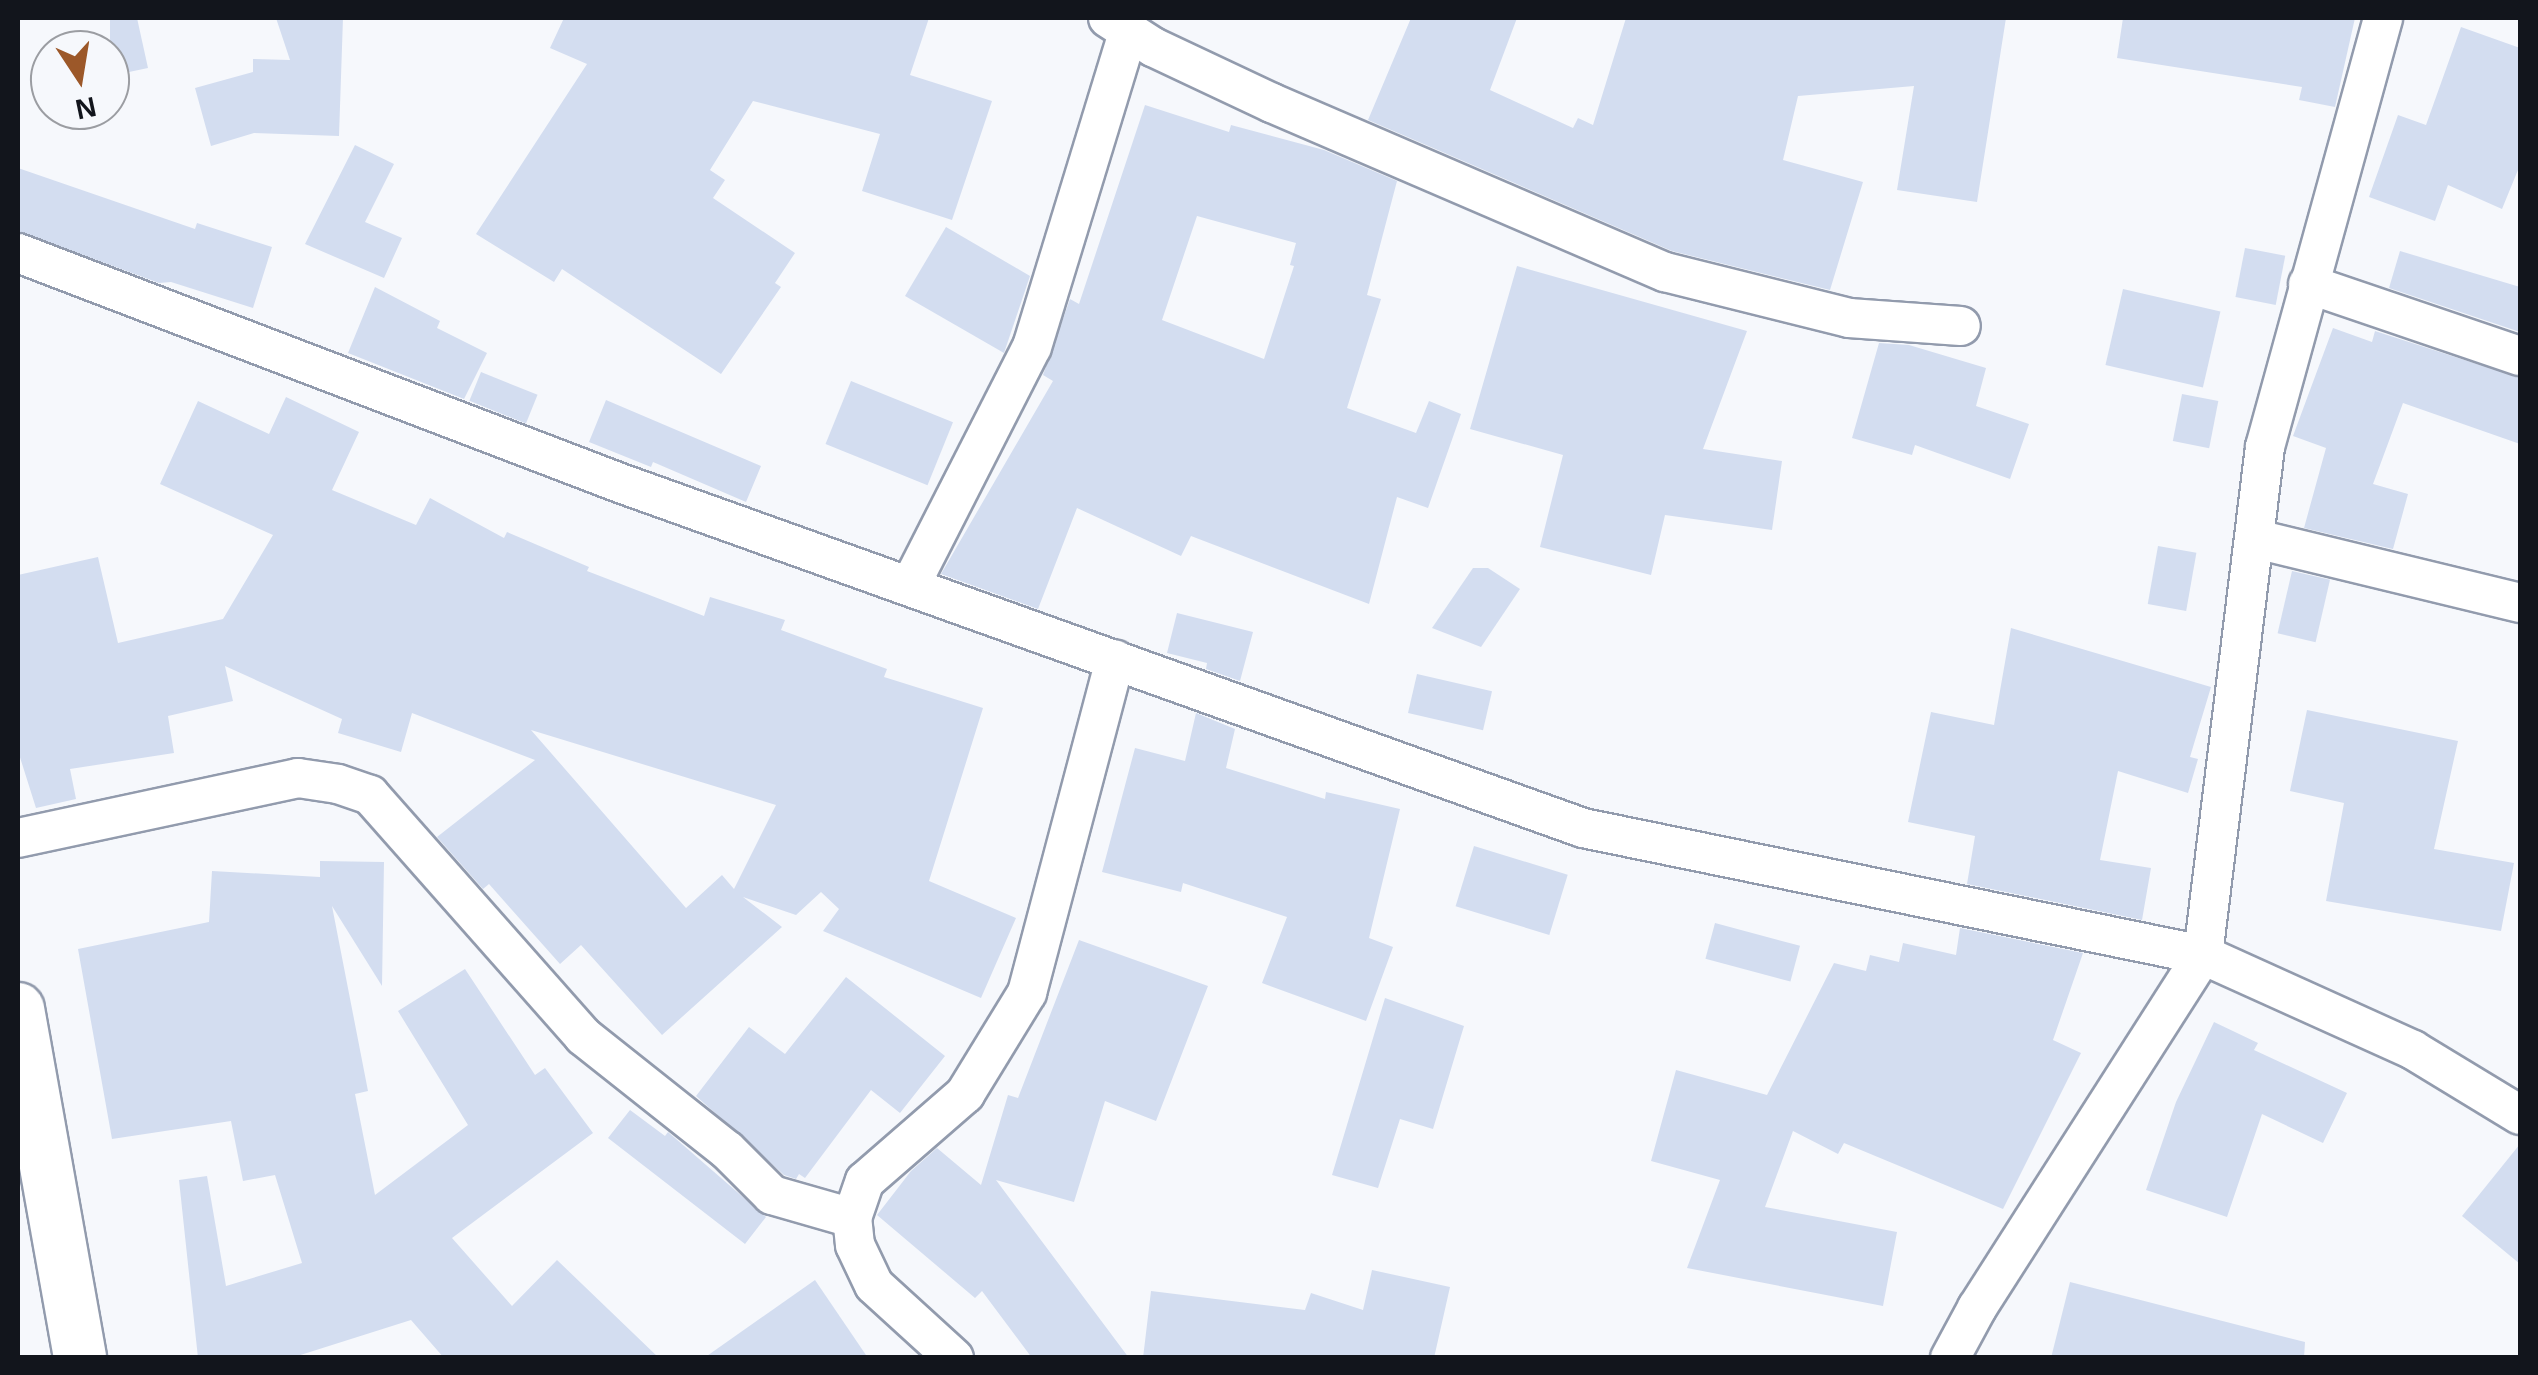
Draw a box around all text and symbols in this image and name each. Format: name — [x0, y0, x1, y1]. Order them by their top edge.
north arrow — [30, 30, 130, 130]
text: N — [73, 91, 99, 125]

